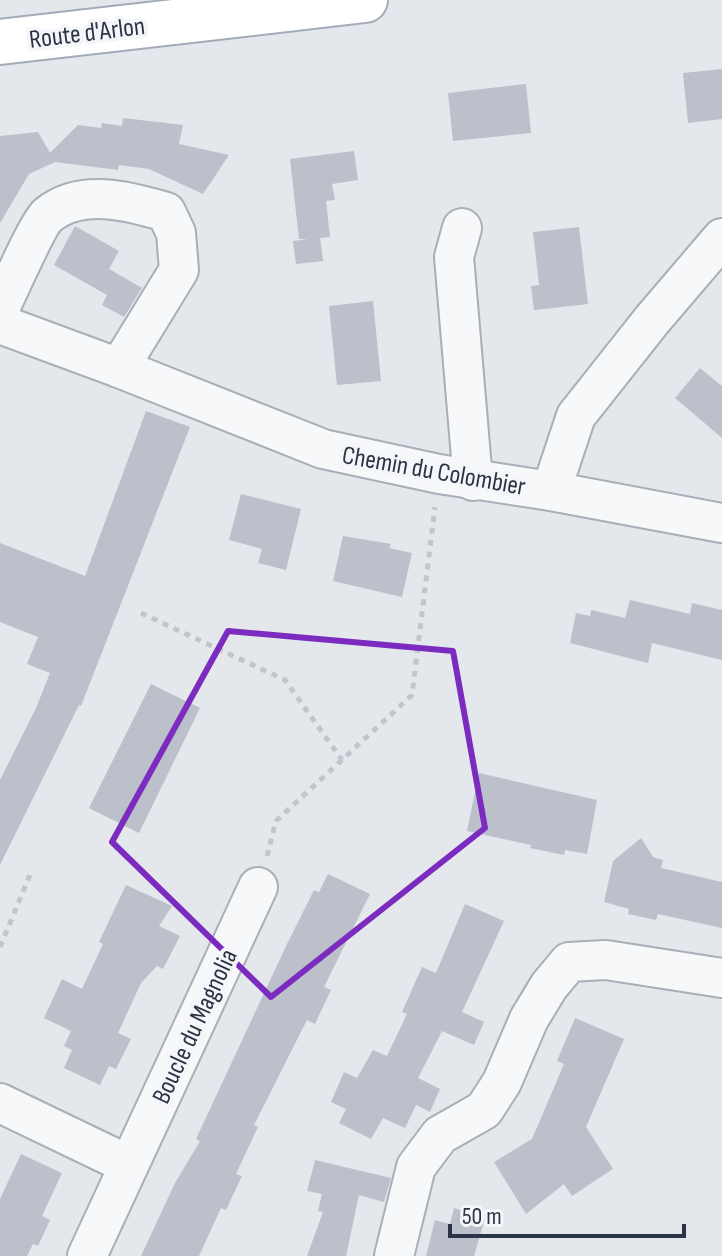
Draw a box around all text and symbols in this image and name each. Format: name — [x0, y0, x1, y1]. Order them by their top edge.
street label: Route d'Arlon — [28, 11, 147, 56]
street label: Chemin du Colombier — [340, 440, 528, 503]
street label: Boucle du Magnolia — [146, 944, 245, 1109]
scale bar — [450, 1188, 684, 1238]
text: 50 m — [462, 1202, 502, 1231]

